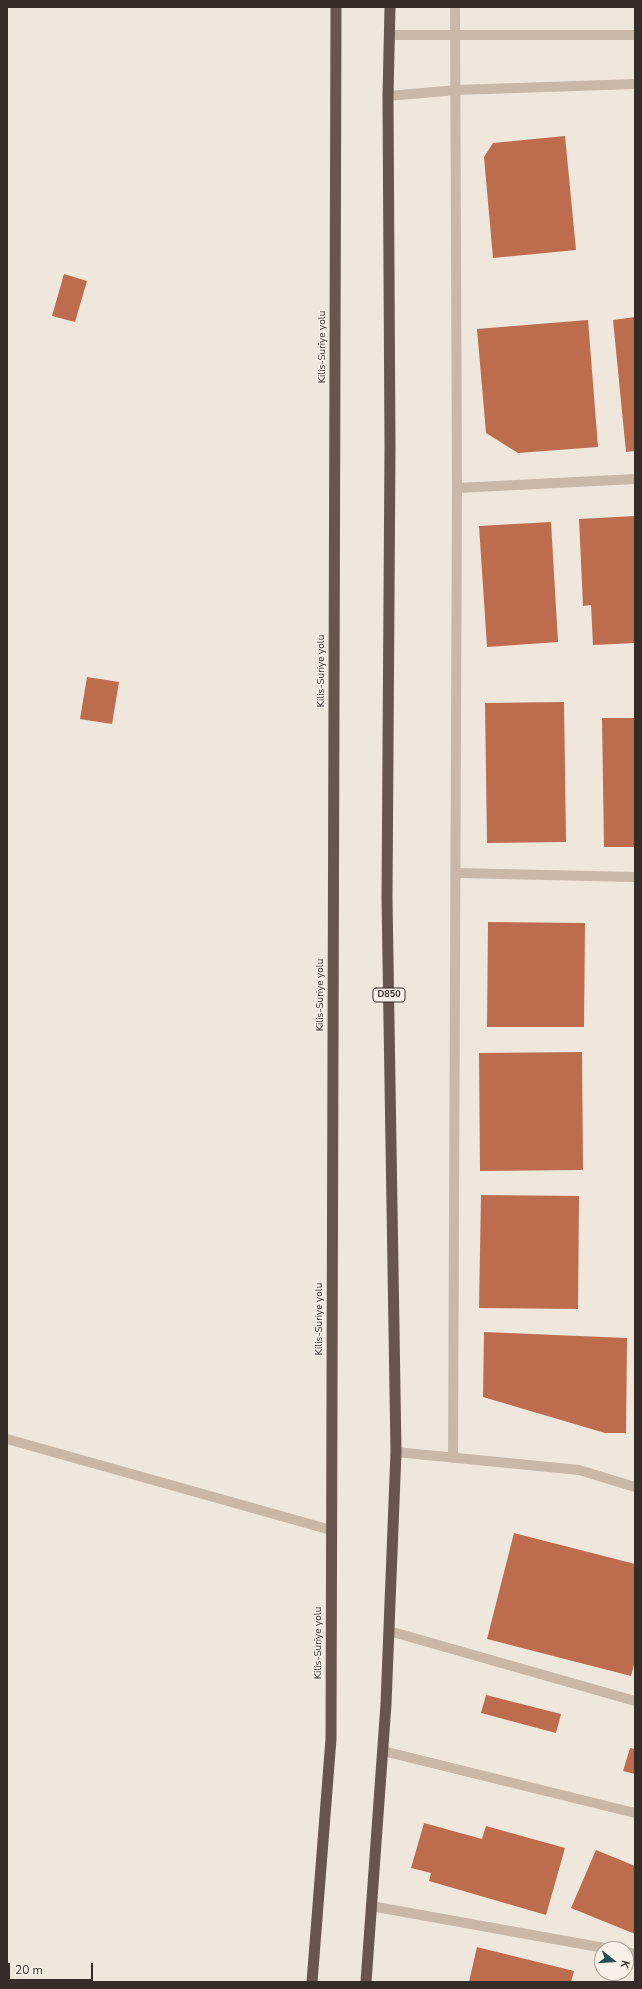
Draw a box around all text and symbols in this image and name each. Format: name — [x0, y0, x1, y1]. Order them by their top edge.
street label: Kilis-Suriye yolu — [317, 311, 329, 383]
street label: Kilis-Suriye yolu — [316, 635, 328, 707]
street label: Kilis-Suriye yolu — [315, 959, 327, 1031]
road number: D850 — [373, 988, 405, 1002]
street label: Kilis-Suriye yolu — [314, 1283, 326, 1355]
street label: Kilis-Suriye yolu — [313, 1607, 325, 1679]
north arrow — [594, 1941, 634, 1981]
scale bar — [10, 1955, 95, 1981]
text: K — [617, 1959, 633, 1970]
text: 20 m — [15, 1962, 43, 1978]

